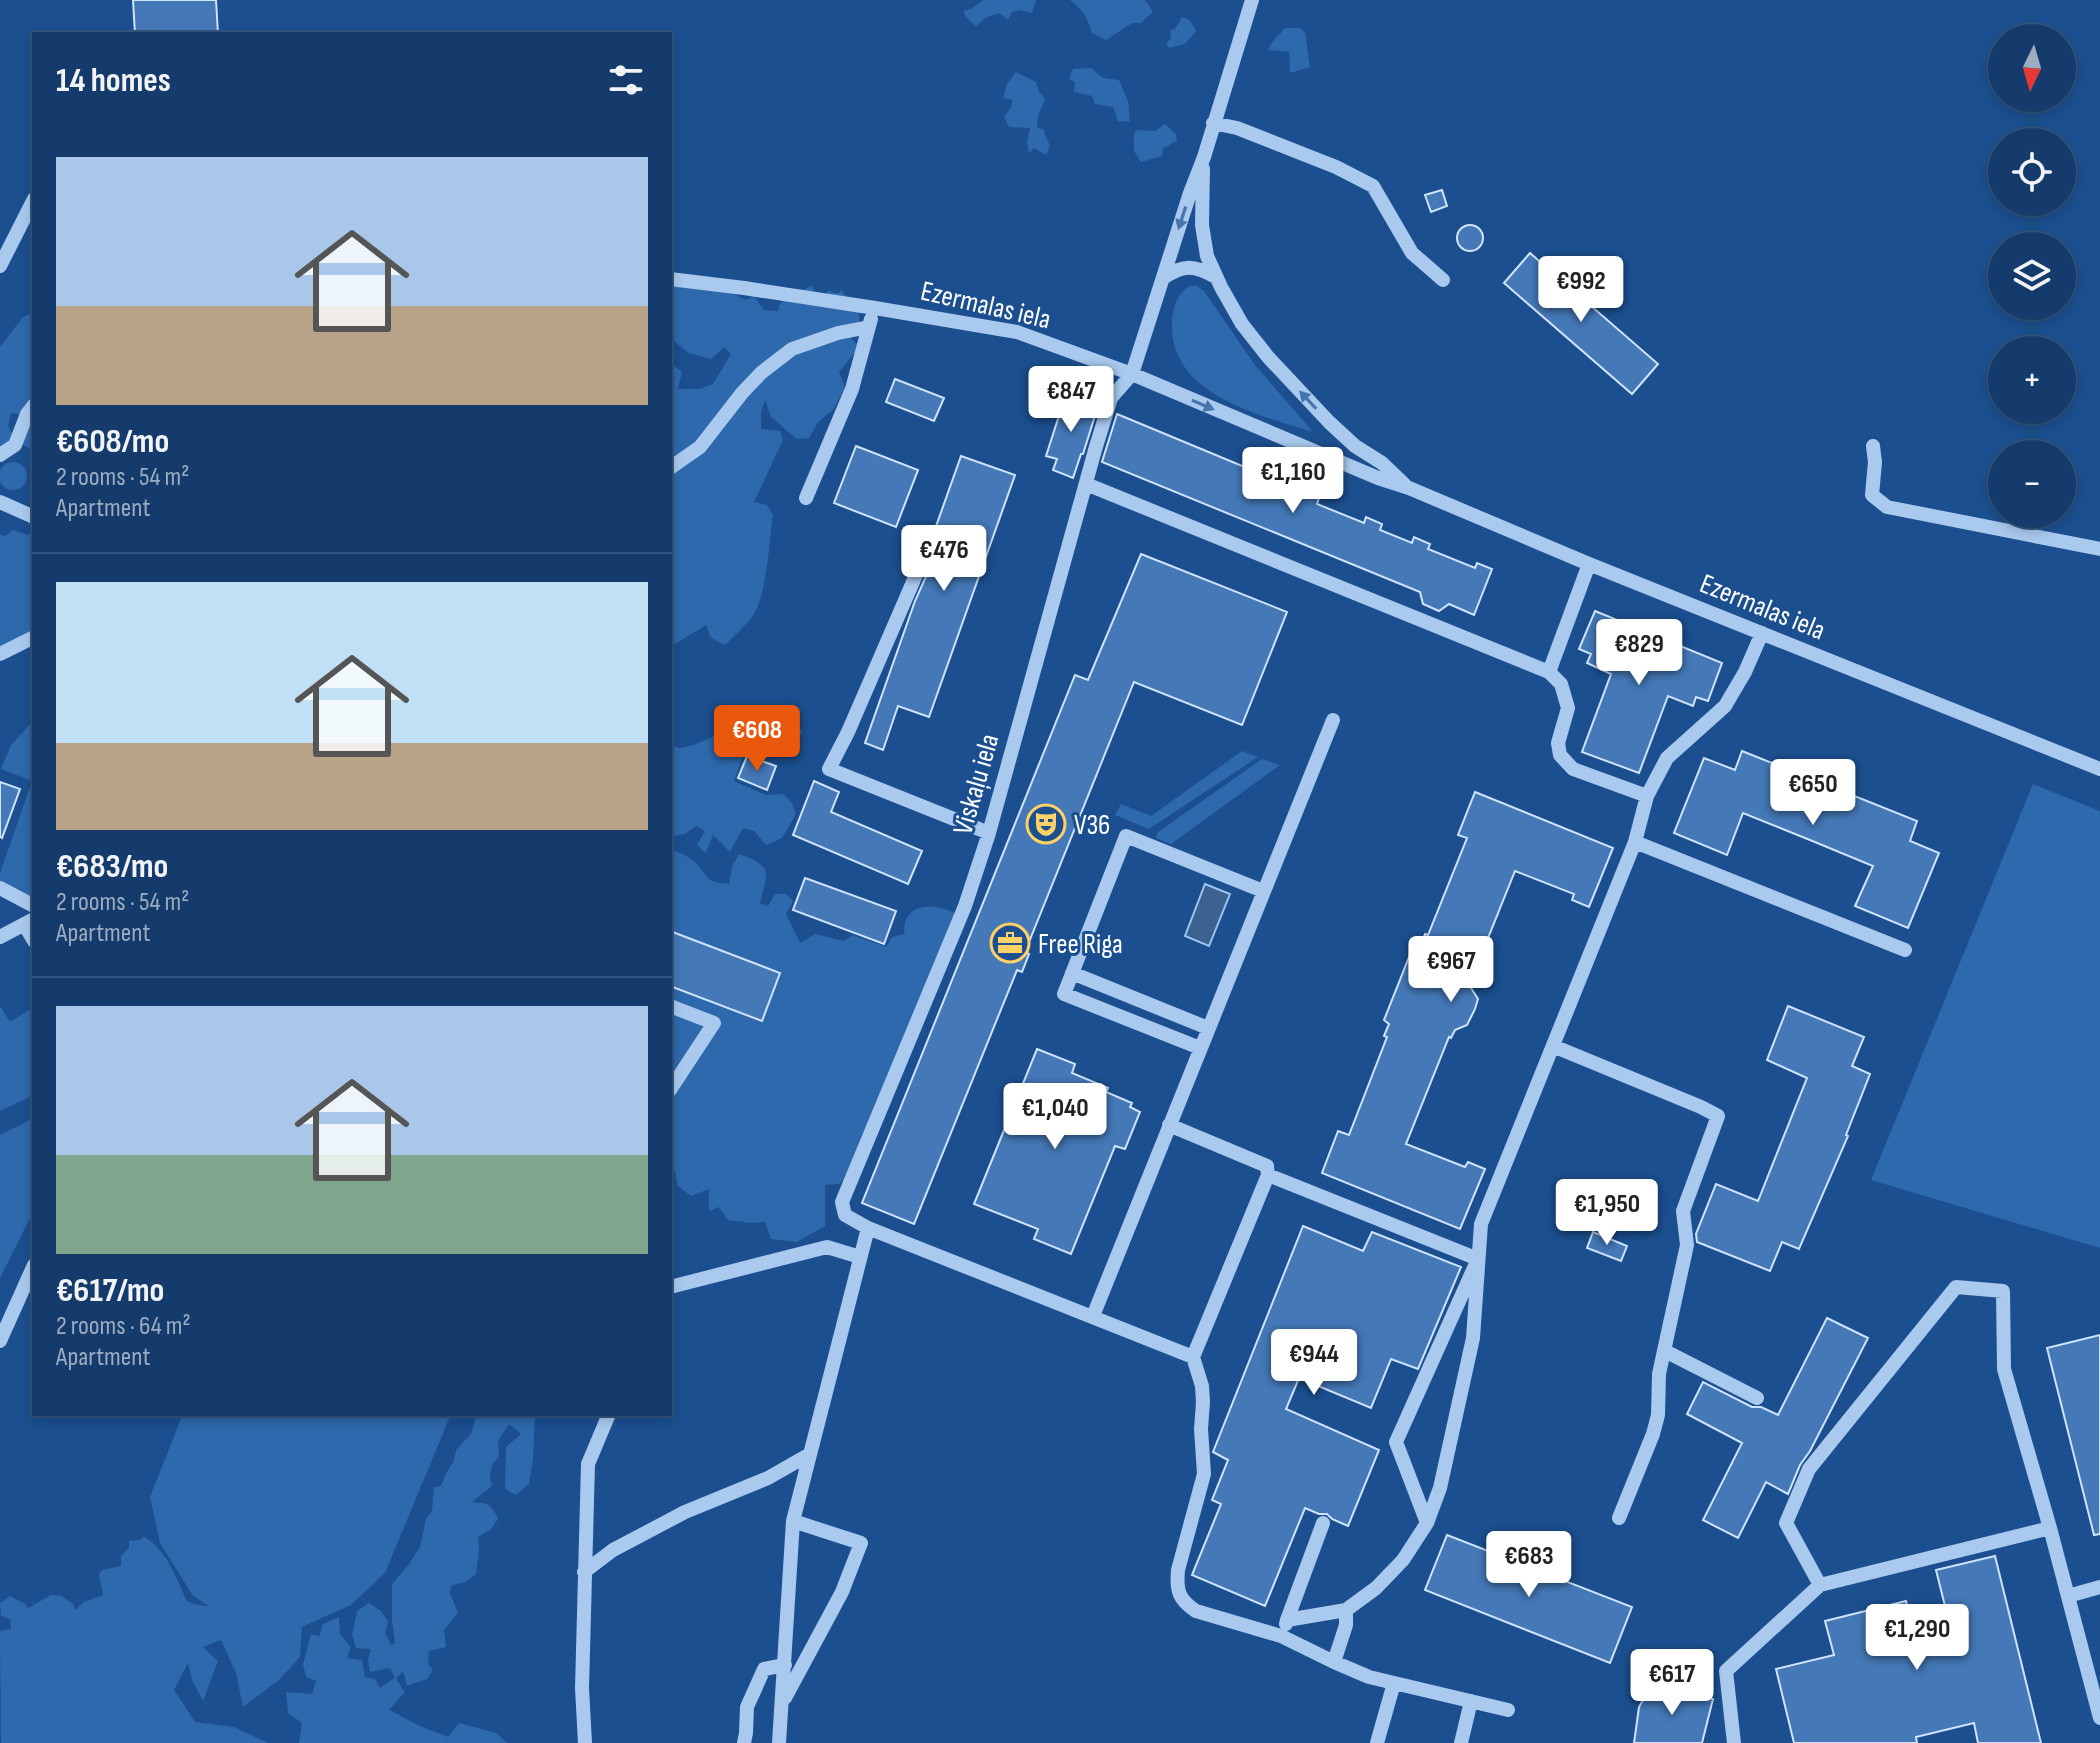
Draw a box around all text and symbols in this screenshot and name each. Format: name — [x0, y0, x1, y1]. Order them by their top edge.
north arrow — [1988, 24, 2076, 112]
map controls — [1988, 24, 2076, 528]
icon: filters — [604, 58, 648, 102]
text: 14 homes — [56, 60, 171, 101]
button: locate — [1988, 128, 2076, 216]
one-way arrow — [1176, 206, 1188, 230]
icon: home — [280, 209, 424, 353]
button: layers — [1988, 232, 2076, 320]
pin: €992 — [1534, 256, 1628, 324]
text: €992 — [1556, 266, 1606, 297]
street label: Ezermalas iela — [918, 275, 1054, 336]
button: + — [1988, 336, 2076, 424]
pin: €847 — [1024, 366, 1118, 434]
text: €847 — [1047, 376, 1095, 407]
one-way arrow — [1300, 391, 1318, 410]
one-way arrow — [1192, 399, 1215, 412]
text: €608/mo — [56, 421, 169, 462]
button: − — [1988, 440, 2076, 528]
pin: €1,160 — [1228, 447, 1358, 515]
text: €1,160 — [1260, 457, 1326, 488]
text: 2 rooms · 54 m² — [56, 462, 189, 493]
text: Apartment — [56, 493, 150, 524]
pin: €476 — [897, 525, 991, 593]
text: €476 — [919, 535, 969, 566]
street label: Ezermalas iela — [1695, 567, 1830, 647]
pin: €829 — [1592, 619, 1686, 687]
text: €829 — [1614, 629, 1664, 660]
icon: home — [280, 634, 424, 778]
pin: €608 — [710, 705, 804, 773]
text: €608 — [732, 715, 782, 746]
street label: Viskaļu iela — [946, 730, 1007, 839]
pin: €650 — [1766, 759, 1860, 827]
text: €650 — [1788, 769, 1838, 800]
theatre icon: V36 — [1025, 803, 1067, 845]
place label: V36 — [1074, 809, 1110, 842]
text: €683/mo — [56, 846, 168, 887]
text: 2 rooms · 54 m² — [56, 887, 189, 918]
text: Apartment — [56, 918, 150, 949]
office icon: Free Riga — [989, 922, 1031, 964]
place label: Free Riga — [1038, 928, 1123, 961]
pin: €967 — [1404, 936, 1498, 1004]
text: €967 — [1426, 946, 1476, 977]
icon: home — [280, 1058, 424, 1202]
pin: €1,040 — [990, 1083, 1120, 1151]
text: €1,040 — [1021, 1093, 1089, 1124]
pin: €1,950 — [1542, 1179, 1672, 1247]
text: €1,950 — [1574, 1189, 1640, 1220]
text: €617/mo — [56, 1270, 164, 1311]
text: 2 rooms · 64 m² — [56, 1311, 191, 1342]
pin: €944 — [1267, 1329, 1361, 1397]
text: €944 — [1289, 1339, 1339, 1370]
text: Apartment — [56, 1342, 150, 1373]
pin: €683 — [1482, 1531, 1576, 1599]
text: €683 — [1504, 1541, 1554, 1572]
pin: €1,290 — [1852, 1604, 1982, 1672]
text: €1,290 — [1884, 1614, 1950, 1645]
pin: €617 — [1625, 1649, 1719, 1717]
text: €617 — [1649, 1659, 1695, 1690]

